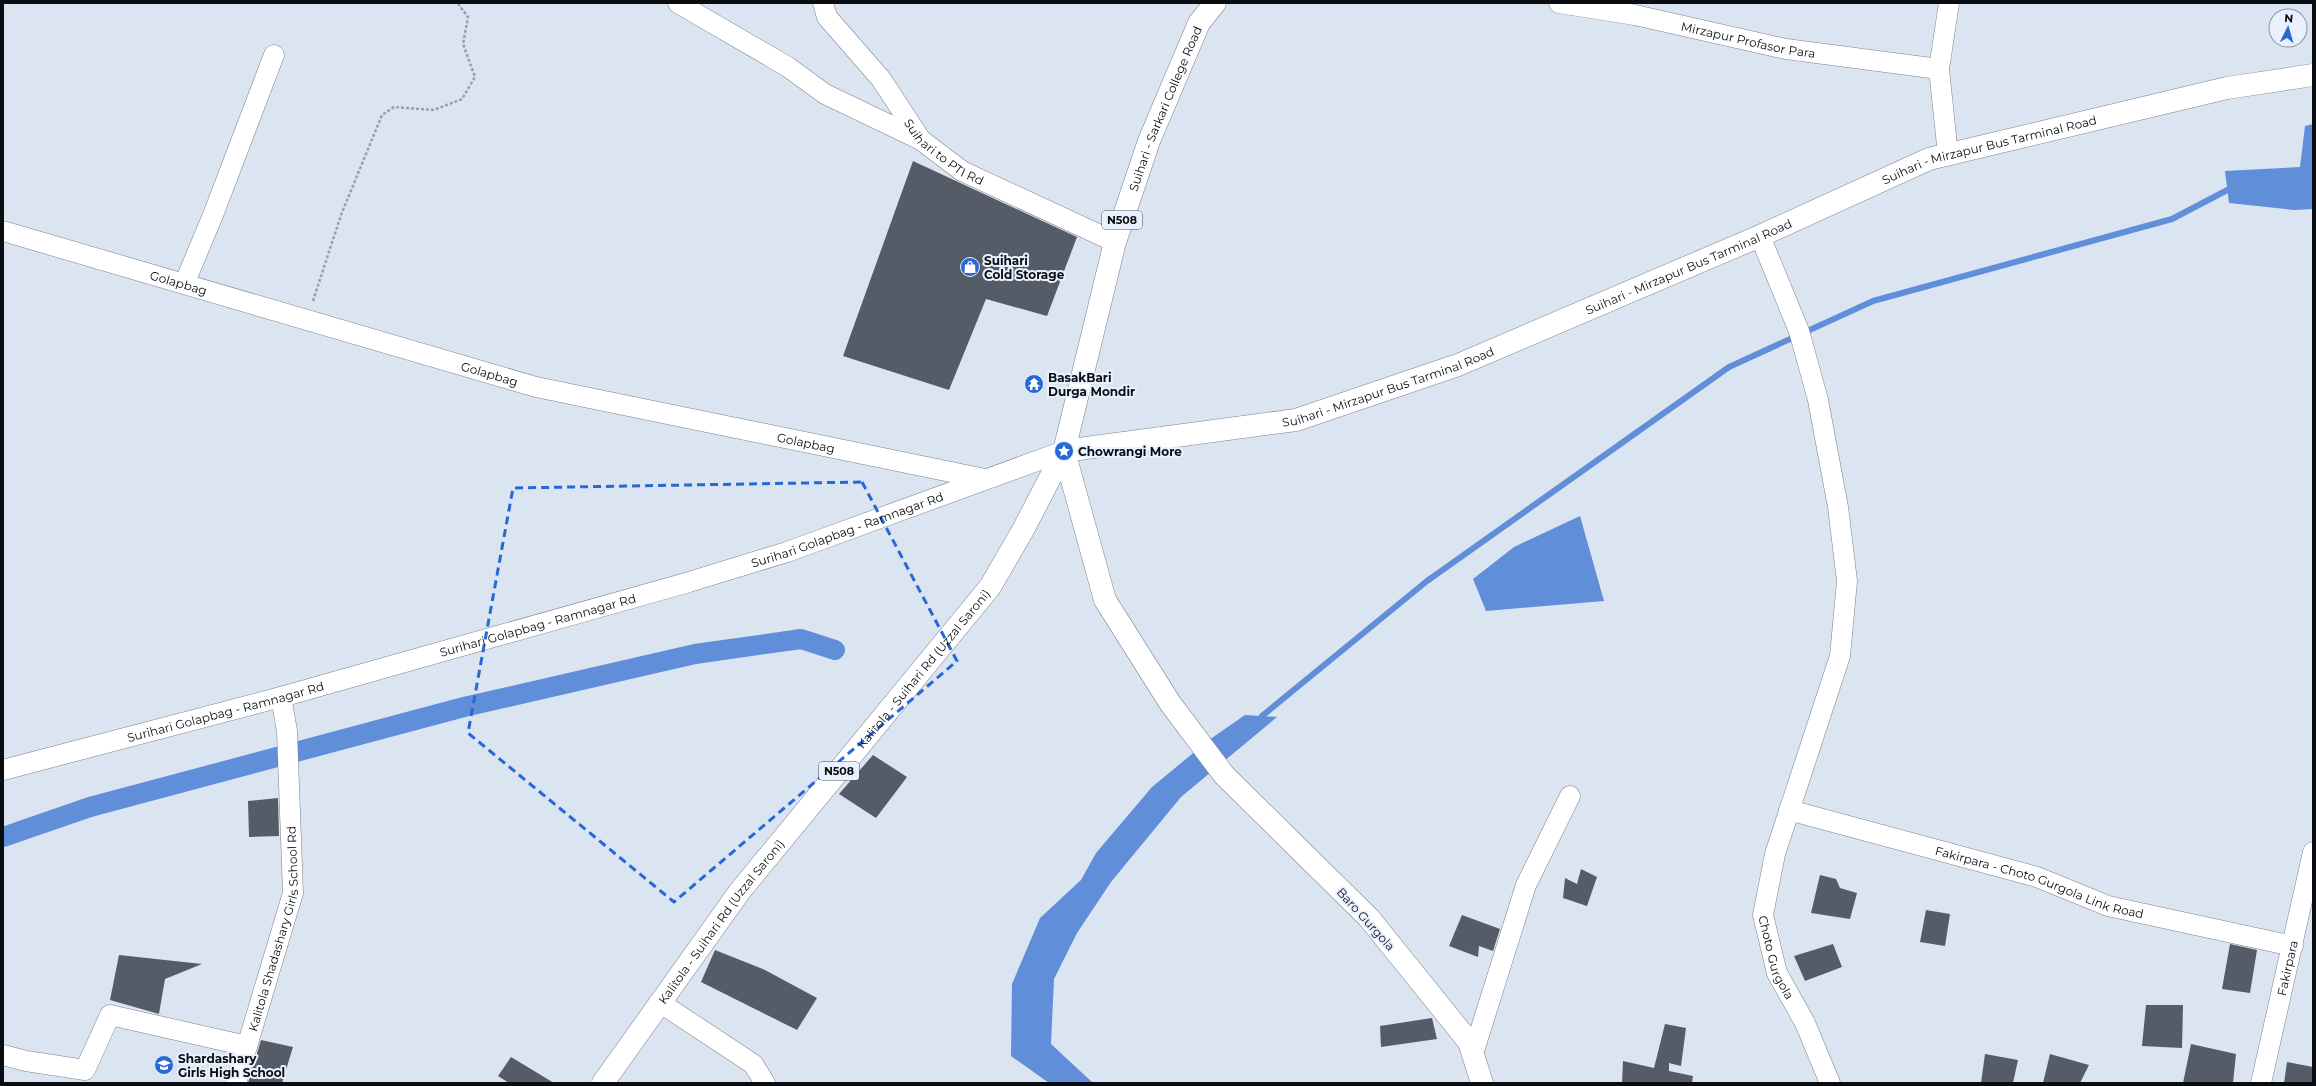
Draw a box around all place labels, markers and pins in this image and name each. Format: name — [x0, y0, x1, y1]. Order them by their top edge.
place label: Suihari Cold Storage — [984, 253, 1065, 282]
shop icon: Suihari Cold Storage — [959, 256, 981, 278]
place label: BasakBari Durga Mondir — [1048, 370, 1135, 399]
temple icon: BasakBari Durga Mondir — [1023, 373, 1045, 395]
place icon: Chowrangi More — [1053, 440, 1075, 462]
place label: Chowrangi More — [1078, 444, 1182, 459]
place label: Shardashary Girls High School — [178, 1051, 285, 1080]
school or university icon: Shardashary Girls High School — [153, 1054, 175, 1076]

